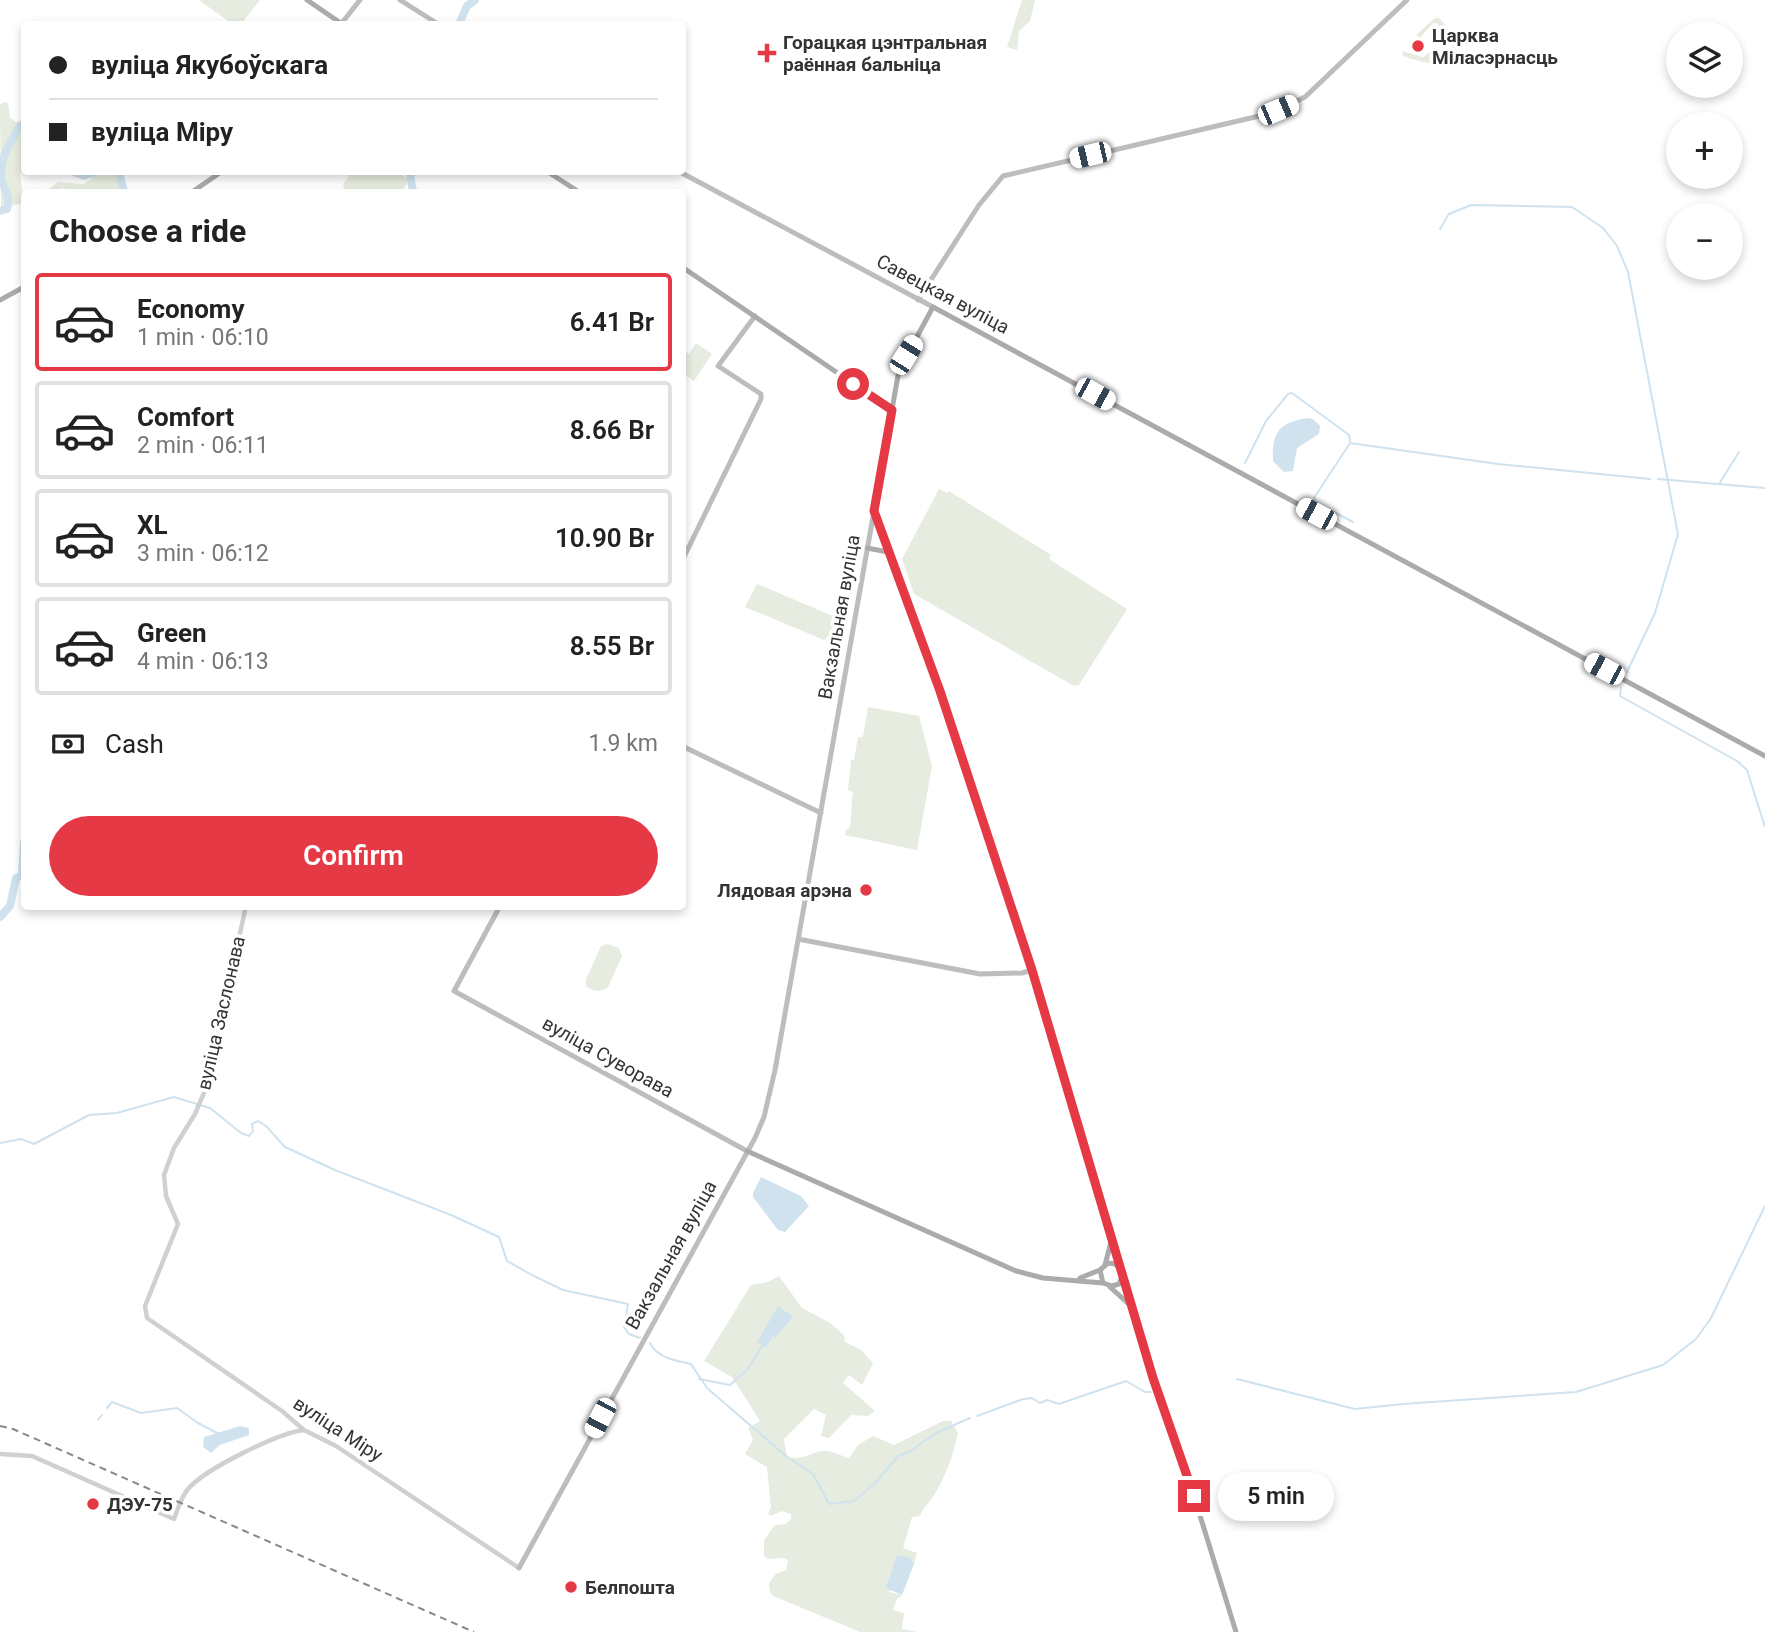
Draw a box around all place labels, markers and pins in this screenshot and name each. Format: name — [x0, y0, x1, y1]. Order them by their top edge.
place label: Царква Міласэрнасць — [1432, 24, 1558, 69]
place label: Горацкая цэнтральная раённая бальніца — [783, 31, 987, 76]
marker: Царква Міласэрнасць — [1410, 38, 1426, 54]
marker: Горацкая цэнтральная раённая бальніца — [757, 43, 777, 63]
place label: Лядовая арэна — [717, 879, 852, 902]
marker: Лядовая арэна — [858, 882, 874, 898]
place label: ДЭУ-75 — [107, 1493, 173, 1516]
marker: ДЭУ-75 — [85, 1496, 101, 1512]
place label: Белпошта — [585, 1576, 675, 1599]
marker: Белпошта — [563, 1579, 579, 1595]

